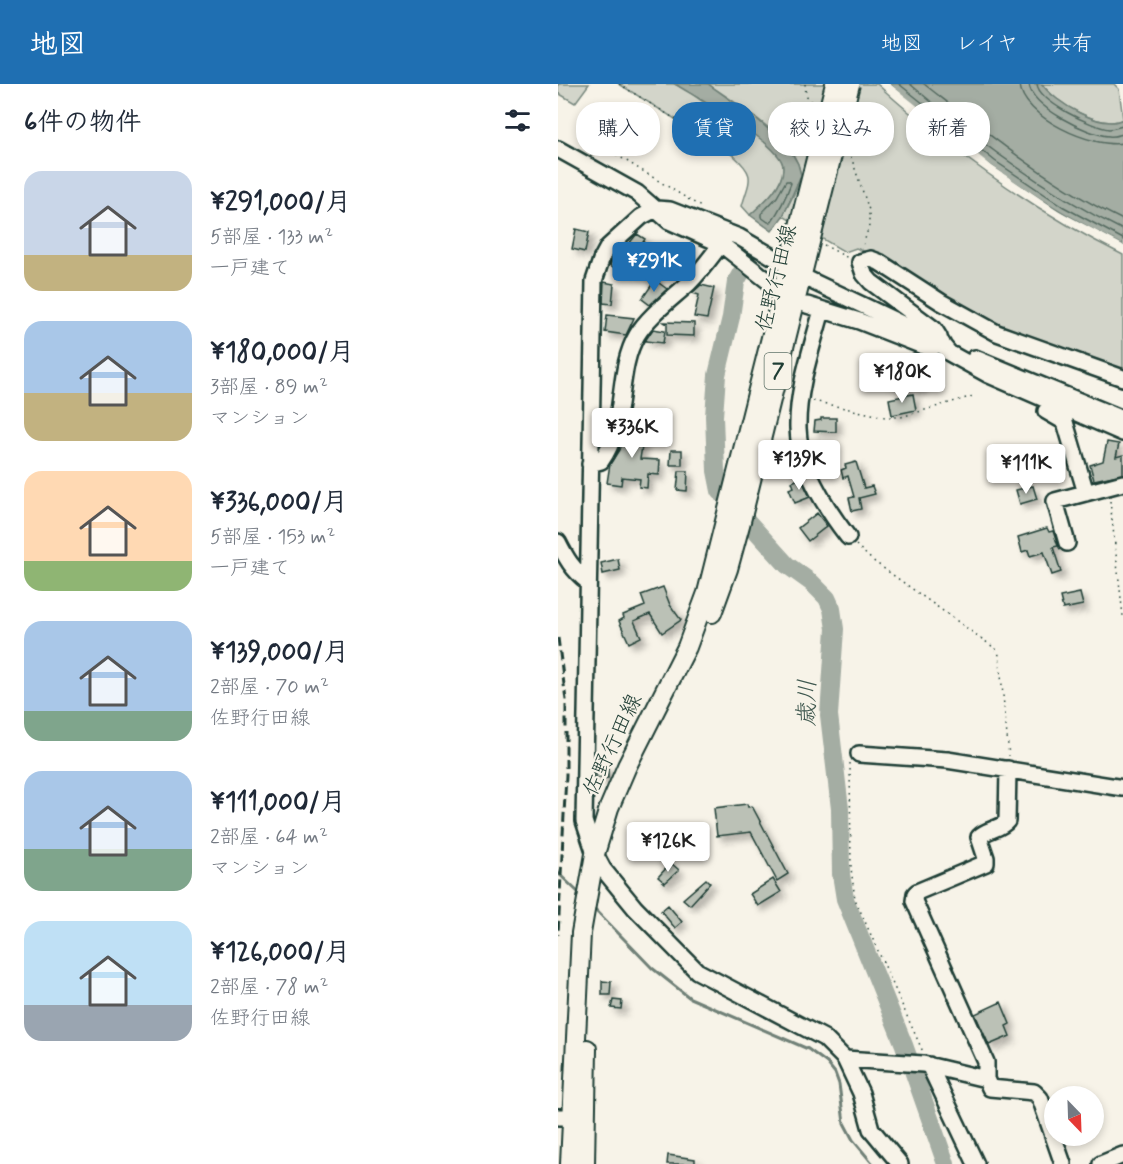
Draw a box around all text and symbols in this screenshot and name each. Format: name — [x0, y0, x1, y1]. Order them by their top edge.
text: 地図 — [30, 27, 86, 64]
text: 地図 — [881, 30, 923, 58]
text: レイヤ — [956, 30, 1018, 58]
text: 共有 — [1051, 30, 1093, 58]
chip: 購入 — [576, 102, 660, 156]
chip: 賃貸 — [672, 102, 756, 156]
chip: 絞り込み — [768, 102, 894, 156]
chip: 新着 — [906, 102, 990, 156]
icon: filters — [501, 104, 534, 137]
text: 6件の物件 — [24, 106, 141, 140]
text: ¥291,000/月 — [210, 186, 351, 220]
icon: home — [72, 195, 144, 267]
street label: 佐野行田線 — [750, 221, 804, 335]
text: 5部屋 · 133 m² — [210, 224, 333, 251]
pin: ¥291K — [612, 242, 696, 293]
text: ¥291K — [626, 248, 682, 275]
text: 一戸建て — [210, 255, 290, 282]
text: ¥180,000/月 — [210, 336, 354, 370]
icon: home — [72, 345, 144, 417]
road number: 7 — [764, 353, 792, 389]
pin: ¥180K — [860, 353, 944, 404]
text: ¥180K — [873, 359, 931, 386]
text: 3部屋 · 89 m² — [210, 374, 328, 401]
text: マンション — [210, 405, 309, 432]
pin: ¥336K — [590, 408, 674, 459]
text: ¥336K — [606, 414, 658, 441]
pin: ¥139K — [757, 440, 841, 491]
pin: ¥111K — [984, 444, 1068, 495]
text: ¥139K — [772, 446, 826, 473]
text: ¥111K — [1001, 450, 1051, 477]
text: ¥336,000/月 — [210, 486, 348, 520]
icon: home — [72, 495, 144, 567]
text: 5部屋 · 153 m² — [210, 524, 335, 551]
text: 一戸建て — [210, 555, 290, 582]
text: ¥139,000/月 — [210, 636, 349, 670]
icon: home — [72, 645, 144, 717]
text: 2部屋 · 70 m² — [210, 674, 329, 701]
water label: 歳川 — [792, 679, 824, 727]
street label: 佐野行田線 — [577, 689, 649, 801]
text: 佐野行田線 — [210, 705, 310, 732]
text: ¥111,000/月 — [210, 786, 346, 820]
icon: home — [72, 795, 144, 867]
pin: ¥126K — [626, 822, 710, 873]
text: 2部屋 · 64 m² — [210, 824, 328, 851]
text: ¥126K — [641, 828, 695, 855]
text: マンション — [210, 855, 309, 882]
text: ¥126,000/月 — [210, 936, 351, 970]
icon: home — [72, 945, 144, 1017]
text: 2部屋 · 78 m² — [210, 974, 328, 1001]
text: 佐野行田線 — [210, 1005, 310, 1032]
north arrow — [1044, 1086, 1104, 1146]
map controls — [1044, 1086, 1104, 1146]

